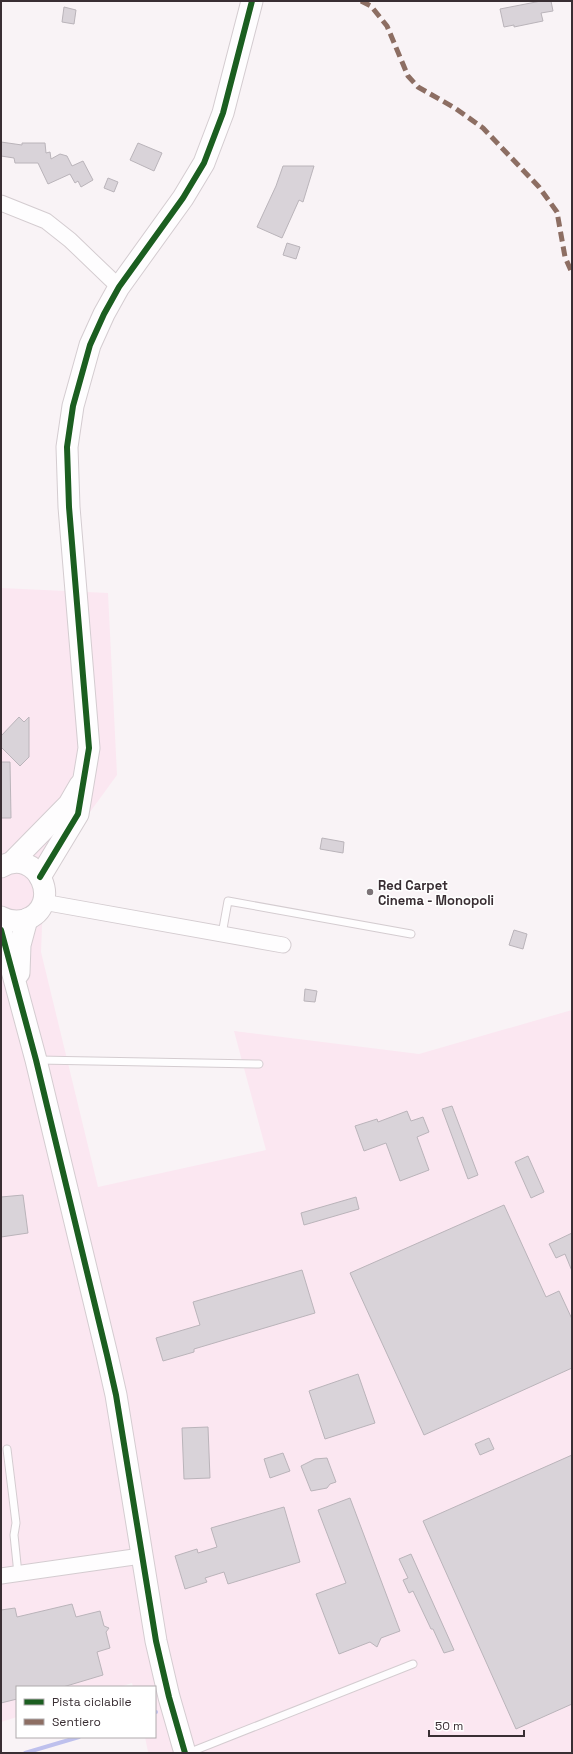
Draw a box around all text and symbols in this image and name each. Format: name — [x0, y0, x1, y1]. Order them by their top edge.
place label: Red Carpet Cinema - Monopoli — [378, 877, 494, 909]
marker: Red Carpet Cinema - Monopoli — [365, 887, 375, 897]
legend — [16, 1686, 156, 1738]
text: Pista ciclabile — [52, 1694, 132, 1710]
scale bar — [429, 1712, 524, 1738]
text: Sentiero — [52, 1714, 101, 1730]
text: 50 m — [435, 1718, 463, 1734]

